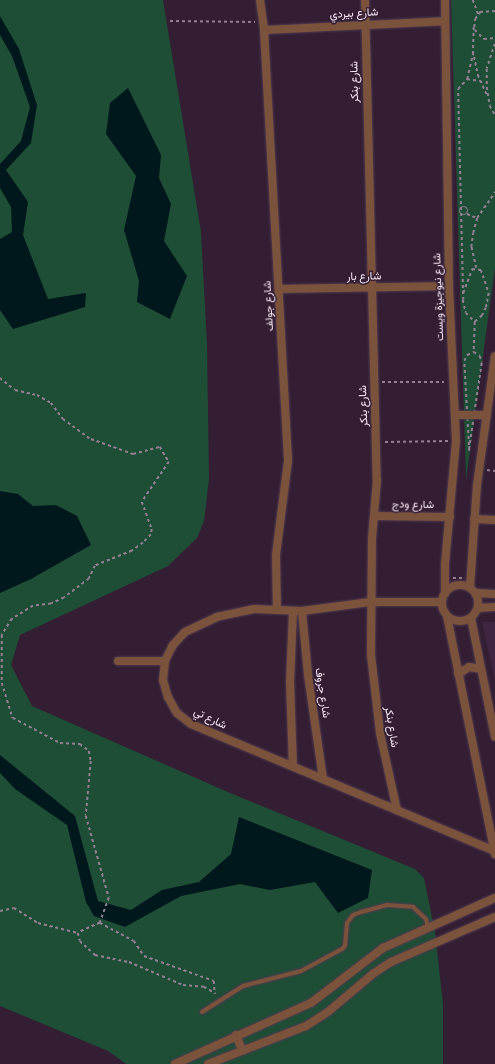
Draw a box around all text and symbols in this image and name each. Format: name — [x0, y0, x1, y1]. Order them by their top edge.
street label: شارع بيردي — [329, 6, 379, 22]
street label: شارع بنكر — [348, 61, 362, 103]
street label: شارع نيوجيزة ويست — [431, 253, 447, 341]
street label: شارع بار — [347, 270, 381, 284]
street label: شارع جولف — [261, 281, 277, 331]
street label: شارع بنكر — [357, 385, 371, 427]
street label: شارع ودج — [392, 498, 434, 512]
street label: شارع جروف — [312, 667, 332, 719]
street label: شارع تي — [191, 705, 229, 733]
street label: شارع بنكر — [381, 705, 401, 749]

